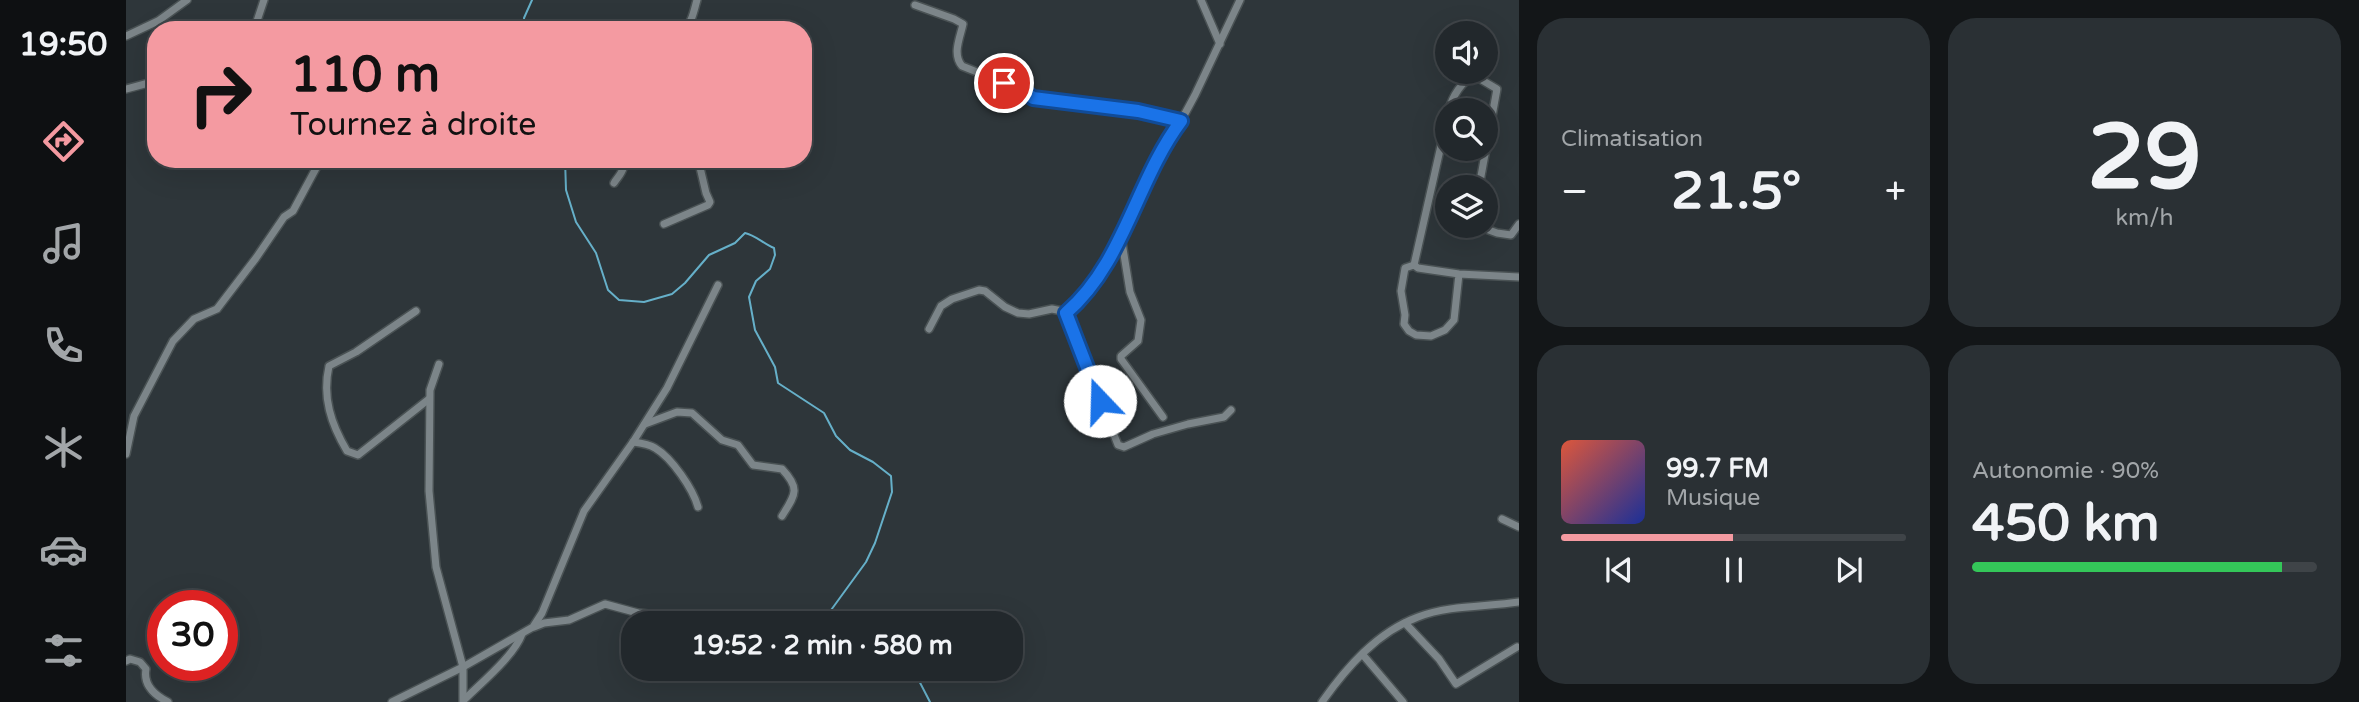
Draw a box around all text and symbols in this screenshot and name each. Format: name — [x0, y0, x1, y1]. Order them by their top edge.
map controls — [1435, 21, 1498, 238]
button: sound — [1435, 21, 1498, 84]
text: 19:50 — [19, 26, 107, 64]
text: 110 m — [290, 46, 440, 105]
icon: right — [175, 49, 266, 140]
pin — [974, 53, 1034, 113]
icon: arrive — [985, 64, 1023, 102]
button: search — [1435, 98, 1498, 161]
text: 29 — [2087, 103, 2202, 213]
text: Tournez à droite — [290, 106, 536, 144]
icon: directions — [39, 117, 88, 166]
text: Climatisation — [1561, 125, 1703, 153]
text: 21.5° — [1671, 160, 1801, 223]
text: − — [1561, 169, 1588, 215]
text: + — [1885, 169, 1906, 215]
button: layers — [1435, 175, 1498, 238]
text: km/h — [2116, 204, 2173, 232]
icon: music — [39, 219, 88, 268]
icon: phone — [39, 321, 88, 370]
position arrow — [1063, 364, 1137, 438]
icon: climate — [39, 423, 88, 472]
text: 99.7 FM — [1666, 453, 1769, 484]
text: Autonomie · 90% — [1972, 457, 2159, 485]
text: Musique — [1666, 484, 1760, 512]
text: 450 km — [1972, 492, 2160, 555]
icon: car — [39, 525, 88, 574]
icon: previous — [1600, 551, 1638, 589]
icon: pause — [1715, 551, 1753, 589]
icon: next — [1830, 551, 1868, 589]
speed limit sign: 30 — [147, 590, 238, 681]
icon: filters — [39, 626, 88, 675]
text: 19:52 · 2 min · 580 m — [691, 630, 953, 661]

